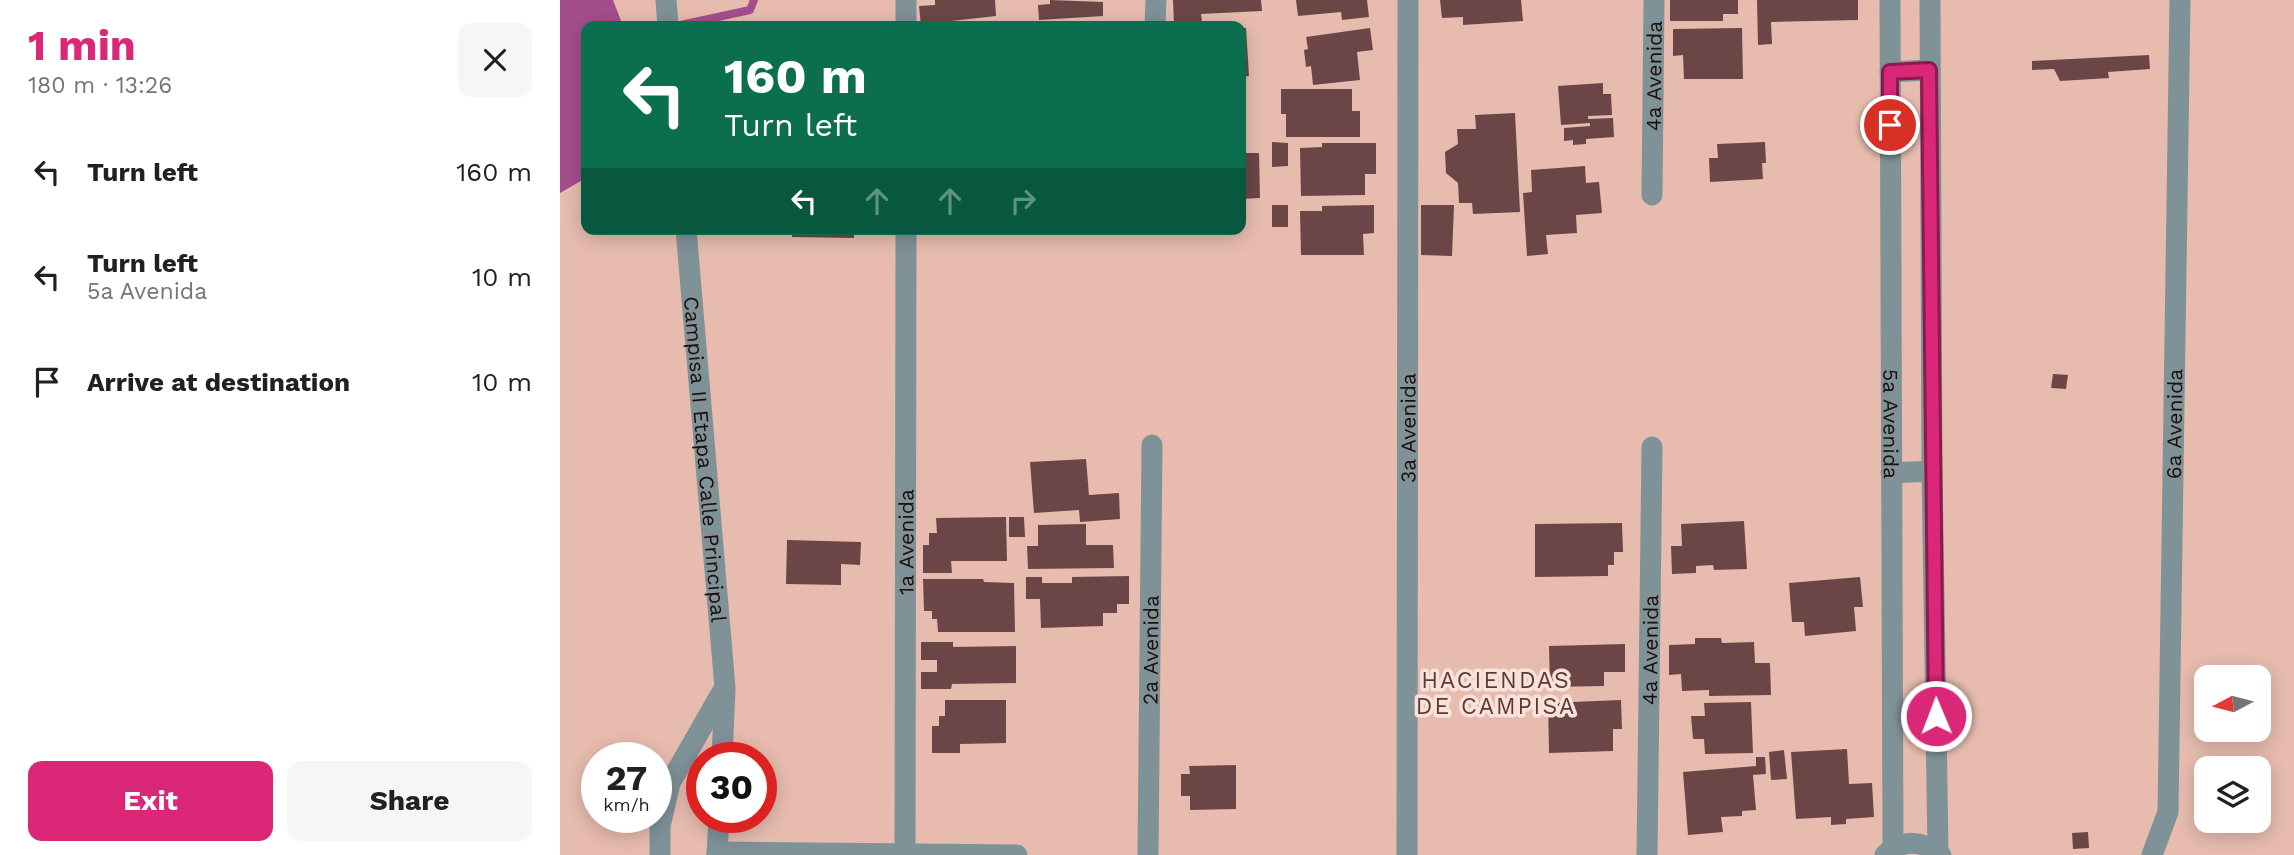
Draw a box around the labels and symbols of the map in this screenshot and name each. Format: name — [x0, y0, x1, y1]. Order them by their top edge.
street label: 4a Avenida — [1640, 21, 1666, 131]
pin — [1860, 95, 1920, 155]
street label: Campisa II Etapa Calle Principal — [679, 295, 732, 624]
street label: 6a Avenida — [2160, 368, 2187, 479]
street label: 5a Avenida — [1879, 369, 1904, 479]
street label: 3a Avenida — [1395, 373, 1420, 483]
street label: 1a Avenida — [893, 489, 918, 595]
street label: 2a Avenida — [1137, 595, 1163, 705]
street label: 4a Avenida — [1636, 595, 1663, 705]
north arrow — [2194, 665, 2272, 742]
district label: HACIENDAS DE CAMPISA — [1416, 667, 1576, 720]
position arrow — [1899, 679, 1973, 753]
speed limit sign: 30 — [686, 742, 777, 833]

